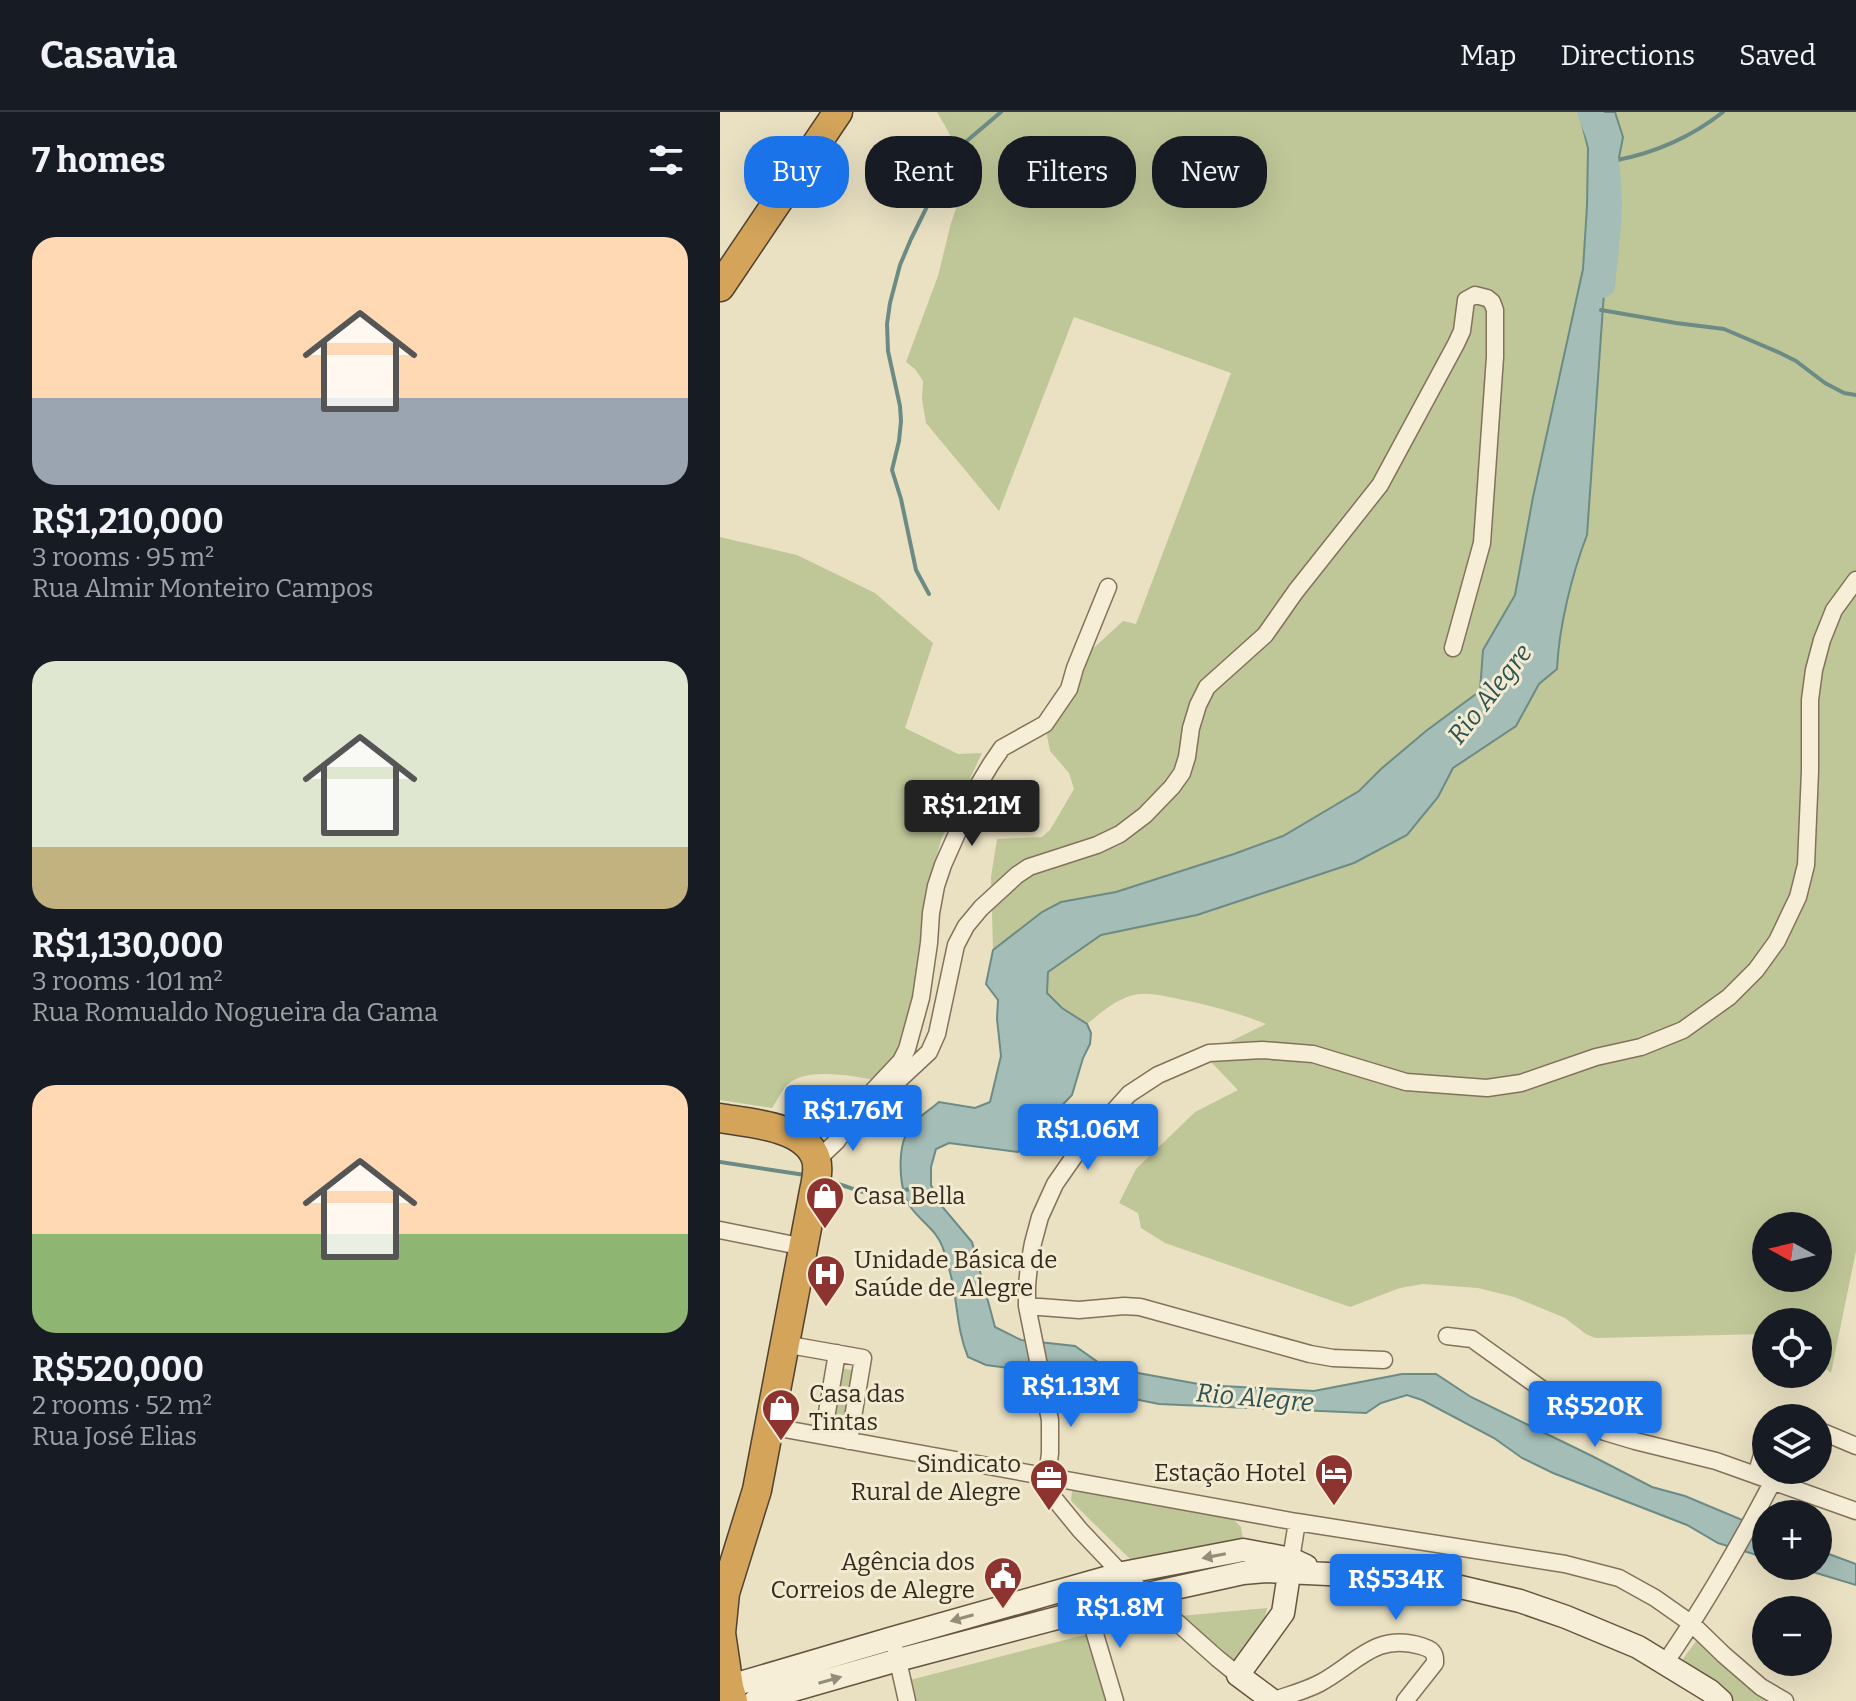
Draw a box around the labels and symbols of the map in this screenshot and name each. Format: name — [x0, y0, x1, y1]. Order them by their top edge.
water label: Rio Alegre — [1441, 638, 1539, 750]
pin: R$1.21M — [898, 780, 1046, 848]
pin: R$1.76M — [779, 1085, 927, 1153]
pin: R$1.06M — [1014, 1104, 1162, 1172]
shop icon: Casa Bella — [804, 1175, 846, 1230]
place label: Casa Bella — [853, 1182, 965, 1210]
north arrow — [1752, 1212, 1832, 1292]
place label: Unidade Básica de Saúde de Alegre — [854, 1246, 1057, 1302]
hospital icon: Unidade Básica de Saúde de Alegre — [805, 1253, 847, 1308]
pin: R$1.13M — [997, 1361, 1145, 1429]
water label: Rio Alegre — [1195, 1377, 1315, 1419]
place label: Casa das Tintas — [809, 1380, 905, 1436]
pin: R$520K — [1530, 1381, 1660, 1449]
shop icon: Casa das Tintas — [760, 1387, 802, 1442]
place label: Sindicato Rural de Alegre — [851, 1450, 1021, 1506]
hotel icon: Estação Hotel — [1313, 1452, 1355, 1507]
office icon: Sindicato Rural de Alegre — [1028, 1457, 1070, 1512]
place label: Estação Hotel — [1154, 1459, 1306, 1487]
place label: Agência dos Correios de Alegre — [771, 1548, 975, 1604]
one-way arrow — [1202, 1550, 1227, 1562]
pin: R$534K — [1331, 1554, 1461, 1622]
public building icon: Agência dos Correios de Alegre — [982, 1555, 1024, 1610]
pin: R$1.8M — [1055, 1582, 1185, 1650]
one-way arrow — [950, 1612, 974, 1625]
one-way arrow — [818, 1673, 843, 1685]

